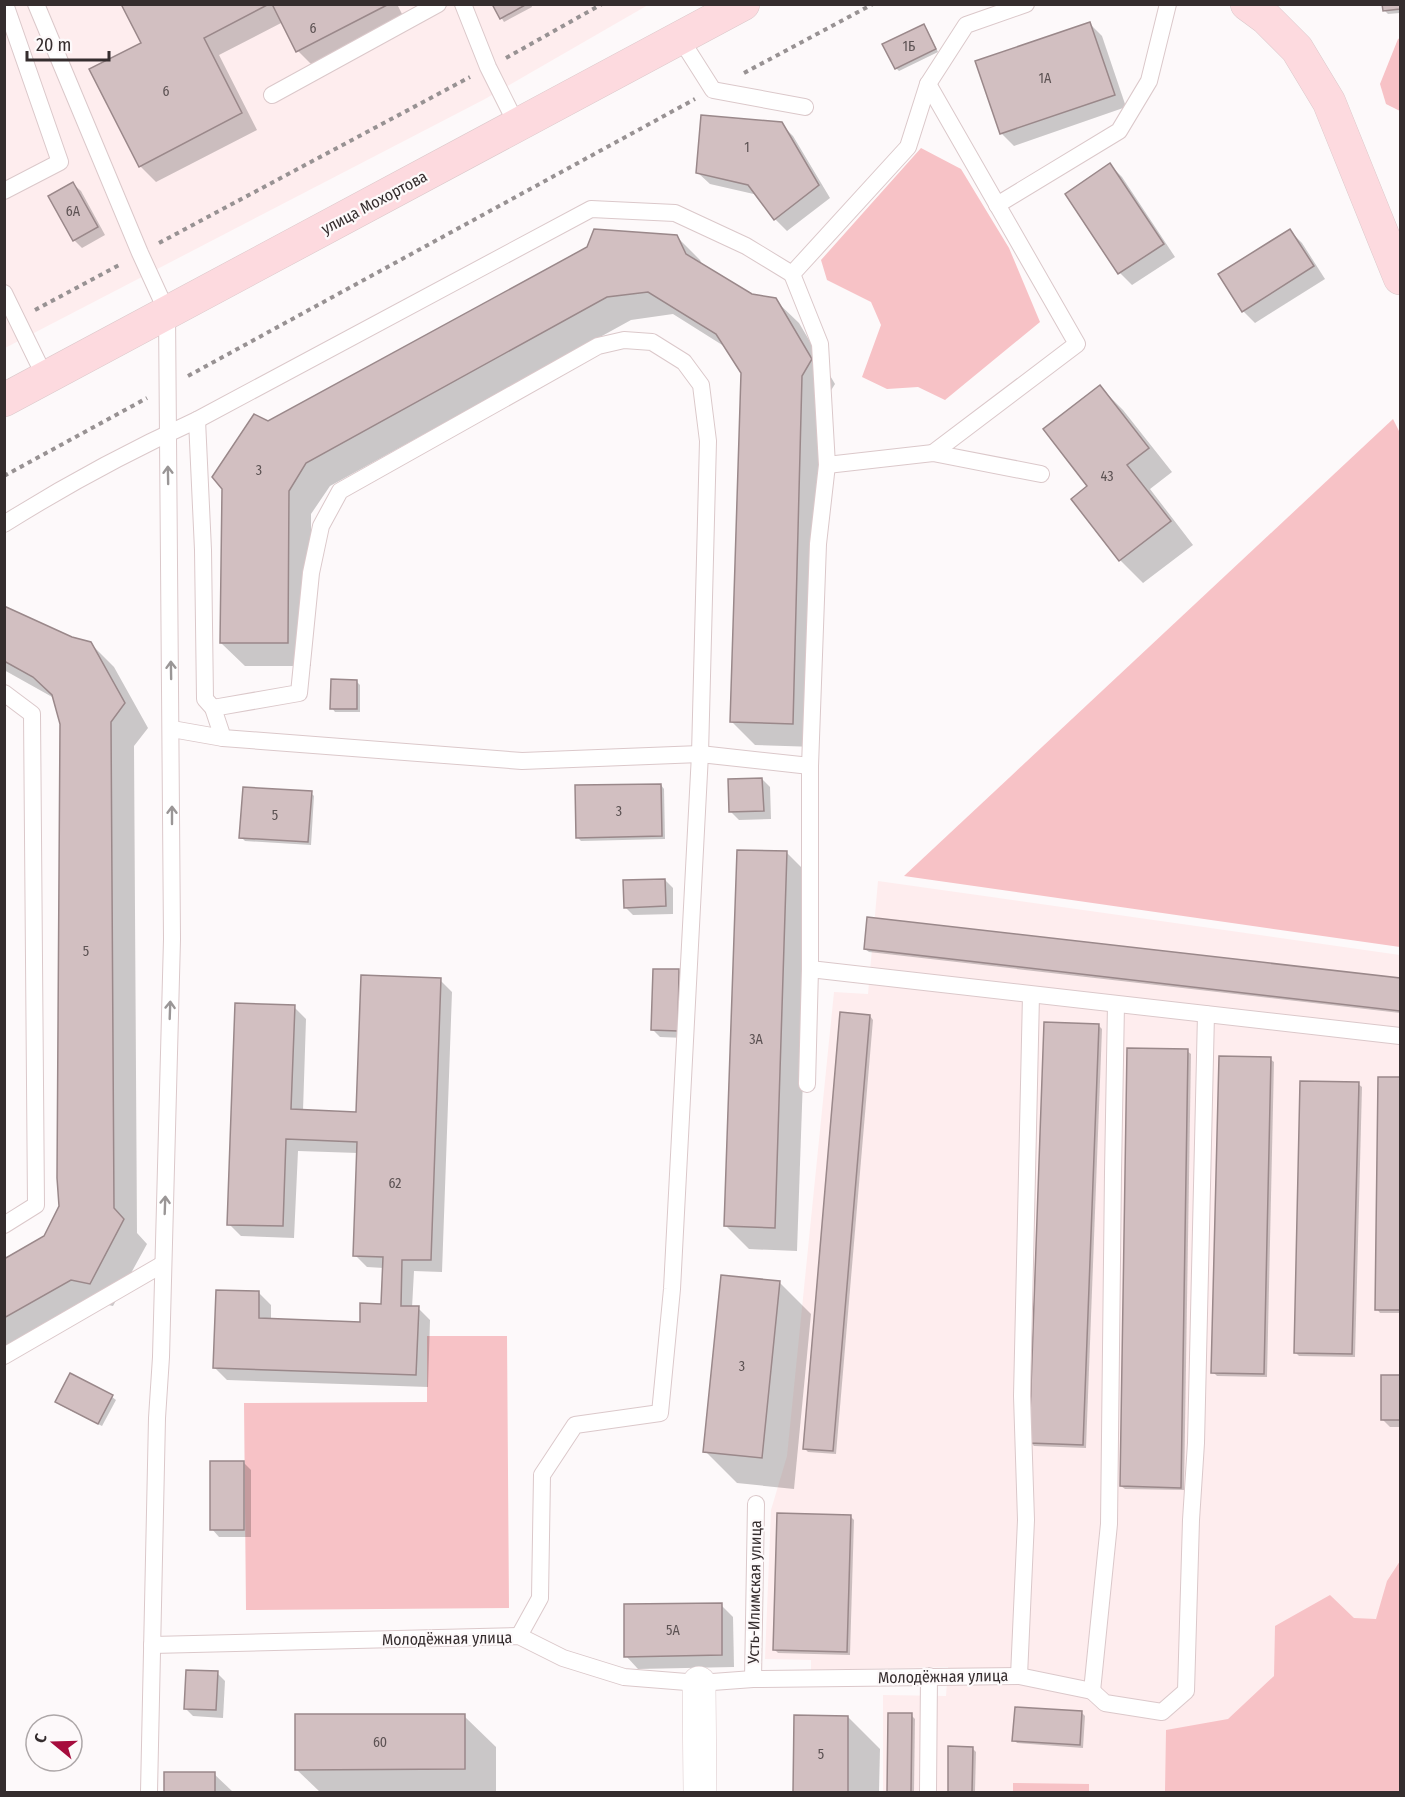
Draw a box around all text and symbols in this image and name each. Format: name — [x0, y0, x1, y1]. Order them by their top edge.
house number: 6 — [310, 20, 317, 37]
scale bar — [27, 24, 110, 62]
text: 20 m — [36, 34, 71, 56]
house number: 1Б — [903, 38, 915, 55]
house number: 1А — [1039, 70, 1052, 87]
house number: 6 — [163, 83, 170, 100]
house number: 1 — [744, 139, 750, 156]
street label: улица Мохортова — [318, 166, 431, 238]
house number: 6А — [66, 203, 81, 220]
house number: 3 — [256, 462, 262, 479]
one-way arrow — [162, 466, 174, 486]
house number: 43 — [1101, 468, 1113, 485]
one-way arrow — [165, 661, 177, 681]
house number: 3 — [616, 803, 622, 820]
one-way arrow — [166, 806, 178, 826]
house number: 5 — [272, 807, 278, 824]
house number: 5 — [83, 943, 89, 960]
one-way arrow — [165, 1001, 176, 1021]
house number: 3А — [749, 1031, 763, 1048]
house number: 62 — [389, 1175, 402, 1192]
one-way arrow — [159, 1196, 171, 1216]
house number: 3 — [739, 1358, 745, 1375]
street label: Усть-Илимская улица — [744, 1520, 765, 1665]
house number: 5А — [666, 1622, 681, 1639]
street label: Молодёжная улица — [382, 1628, 512, 1649]
street label: Молодёжная улица — [878, 1666, 1008, 1687]
north arrow — [24, 1713, 84, 1773]
text: С — [30, 1731, 51, 1745]
house number: 60 — [373, 1734, 387, 1751]
house number: 5 — [818, 1746, 824, 1763]

